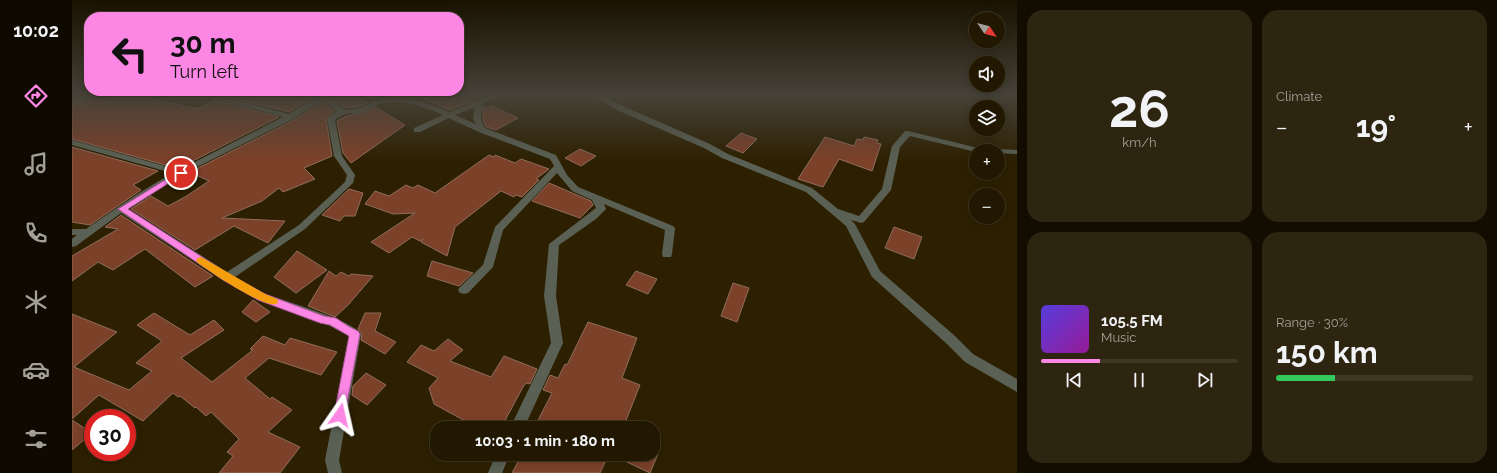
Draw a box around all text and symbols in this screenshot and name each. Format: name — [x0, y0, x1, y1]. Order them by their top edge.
north arrow — [969, 12, 1005, 48]
map controls — [969, 12, 1005, 224]
text: 10:02 — [13, 20, 59, 41]
text: 30 m — [170, 27, 236, 60]
icon: left — [104, 28, 156, 80]
button: sound — [969, 56, 1005, 92]
text: Turn left — [170, 61, 239, 82]
text: 26 — [1109, 78, 1170, 139]
icon: directions — [22, 82, 50, 110]
text: Climate — [1276, 89, 1322, 104]
button: layers — [969, 100, 1005, 136]
text: 19° — [1356, 109, 1396, 144]
text: − — [1276, 114, 1288, 140]
text: + — [1464, 114, 1473, 140]
text: km/h — [1122, 135, 1157, 150]
button: + — [969, 144, 1005, 180]
icon: music — [22, 150, 50, 178]
pin — [164, 156, 198, 190]
icon: arrive — [170, 162, 192, 184]
button: − — [969, 188, 1005, 224]
icon: phone — [22, 219, 50, 247]
icon: climate — [22, 288, 50, 316]
text: 105.5 FM — [1101, 312, 1163, 330]
text: Range · 30% — [1276, 315, 1348, 330]
text: Music — [1101, 330, 1136, 345]
text: 150 km — [1276, 335, 1378, 370]
icon: car — [22, 356, 50, 384]
icon: previous — [1063, 369, 1085, 391]
icon: pause — [1128, 369, 1150, 391]
icon: next — [1194, 369, 1216, 391]
position arrow — [319, 394, 361, 436]
speed limit sign: 30 — [84, 409, 136, 461]
icon: filters — [22, 425, 50, 453]
text: 10:03 · 1 min · 180 m — [475, 432, 615, 450]

